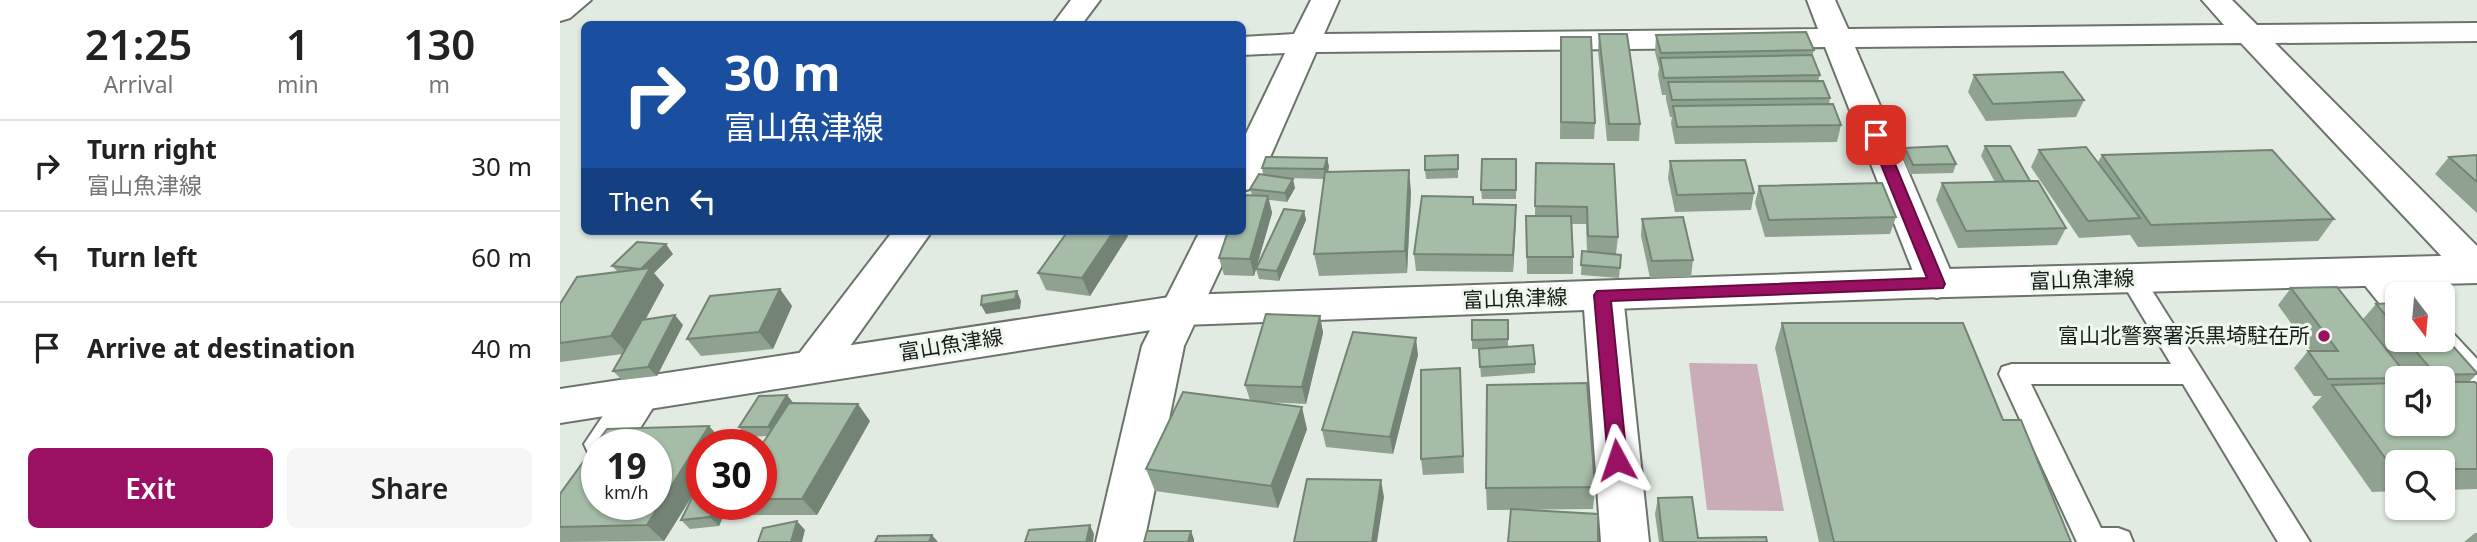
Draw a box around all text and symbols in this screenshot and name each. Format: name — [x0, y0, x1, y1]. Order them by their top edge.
text: 21:25 — [85, 15, 192, 72]
text: 1 — [286, 15, 310, 72]
text: 130 — [403, 15, 475, 72]
text: 30 m — [724, 39, 841, 105]
icon: right — [609, 49, 700, 140]
text: Arrival — [103, 68, 174, 100]
text: min — [277, 68, 319, 100]
text: m — [429, 68, 450, 100]
text: 富山魚津線 — [724, 105, 884, 148]
pin — [1846, 105, 1906, 165]
icon: arrive — [1857, 116, 1895, 154]
text: Turn right — [87, 131, 217, 167]
icon: right — [28, 147, 66, 185]
text: 30 m — [471, 148, 532, 184]
text: 富山魚津線 — [87, 169, 202, 201]
icon: left — [684, 182, 722, 220]
text: Then — [609, 183, 670, 219]
icon: left — [28, 238, 66, 276]
text: Turn left — [87, 239, 198, 275]
text: 60 m — [471, 239, 532, 275]
street label: 富山魚津線 — [2029, 263, 2135, 295]
street label: 富山魚津線 — [1462, 282, 1568, 314]
north arrow — [2385, 282, 2455, 352]
map controls — [2385, 282, 2455, 520]
place label: 富山北警察署浜黒埼駐在所 — [2058, 321, 2310, 349]
street label: 富山魚津線 — [897, 322, 1005, 366]
marker: 富山北警察署浜黒埼駐在所 — [2316, 328, 2332, 344]
icon: arrive — [28, 329, 66, 367]
text: Arrive at destination — [87, 330, 356, 366]
text: 40 m — [471, 330, 532, 366]
button: sound — [2385, 366, 2455, 436]
position arrow — [1580, 423, 1654, 497]
speed limit sign: 30 — [686, 429, 777, 520]
text: 19 — [606, 442, 647, 489]
button: Exit — [28, 448, 273, 528]
button: Share — [287, 448, 532, 528]
button: search — [2385, 450, 2455, 520]
text: km/h — [604, 480, 649, 504]

